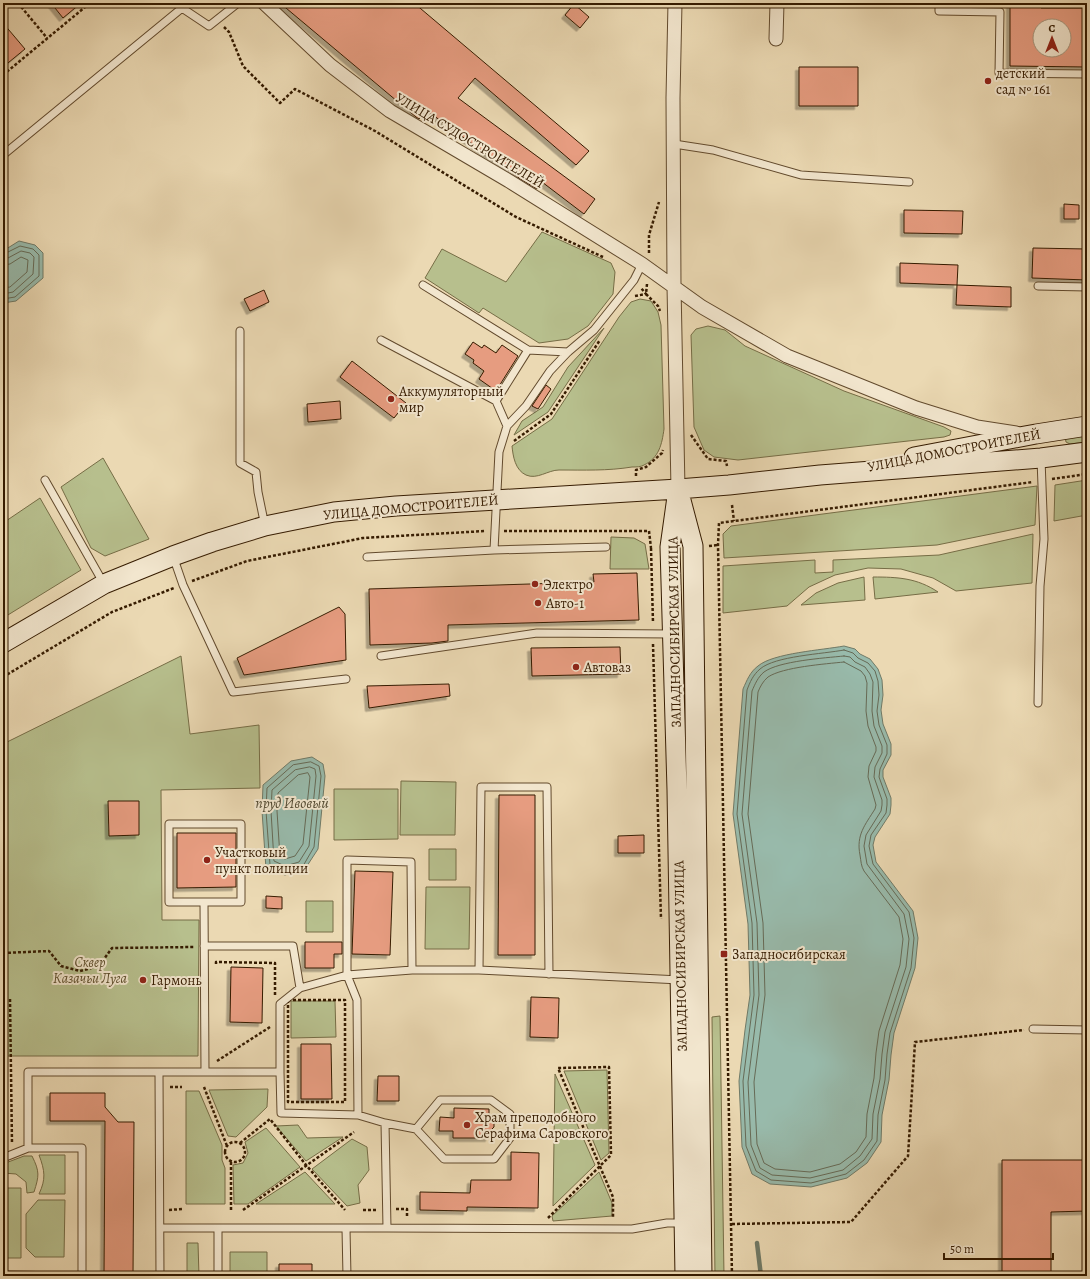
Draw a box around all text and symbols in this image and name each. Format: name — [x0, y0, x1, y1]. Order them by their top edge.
north arrow — [1032, 18, 1072, 58]
text: С — [1049, 21, 1056, 36]
place label: детский сад № 161 — [995, 64, 1050, 99]
marker: детский сад № 161 — [983, 76, 993, 86]
street label: УЛИЦА СУДОСТРОИТЕЛЕЙ — [392, 88, 548, 193]
place label: Аккумуляторный мир — [398, 382, 504, 417]
marker: Аккумуляторный мир — [386, 394, 396, 404]
street label: УЛИЦА ДОМОСТРОИТЕЛЕЙ — [866, 424, 1042, 477]
street label: УЛИЦА ДОМОСТРОИТЕЛЕЙ — [323, 490, 500, 525]
street label: ЗАПАДНОСИБИРСКАЯ УЛИЦА — [663, 535, 686, 728]
place label: Электро — [543, 575, 593, 594]
marker: Электро — [530, 579, 540, 589]
place label: Авто-1 — [545, 594, 584, 613]
marker: Авто-1 — [533, 598, 543, 608]
place label: Автоваз — [583, 658, 631, 677]
marker: Автоваз — [571, 662, 581, 672]
water label: пруд Ивовый — [255, 793, 329, 813]
place label: Участковый пункт полиции — [215, 843, 308, 878]
marker: Участковый пункт полиции — [202, 855, 212, 865]
street label: ЗАПАДНОСИБИРСКАЯ УЛИЦА — [669, 859, 692, 1052]
place label: Западносибирская — [732, 945, 846, 964]
marker: Западносибирская — [719, 949, 729, 959]
park label: Сквер Казачьи Луга — [53, 953, 127, 988]
place label: Гармонь — [151, 971, 202, 990]
marker: Гармонь — [138, 975, 148, 985]
place label: Храм преподобного Серафима Саровского — [475, 1108, 608, 1143]
marker: Храм преподобного Серафима Саровского — [462, 1120, 472, 1130]
scale bar — [944, 1235, 1053, 1261]
text: 50 m — [950, 1241, 974, 1257]

